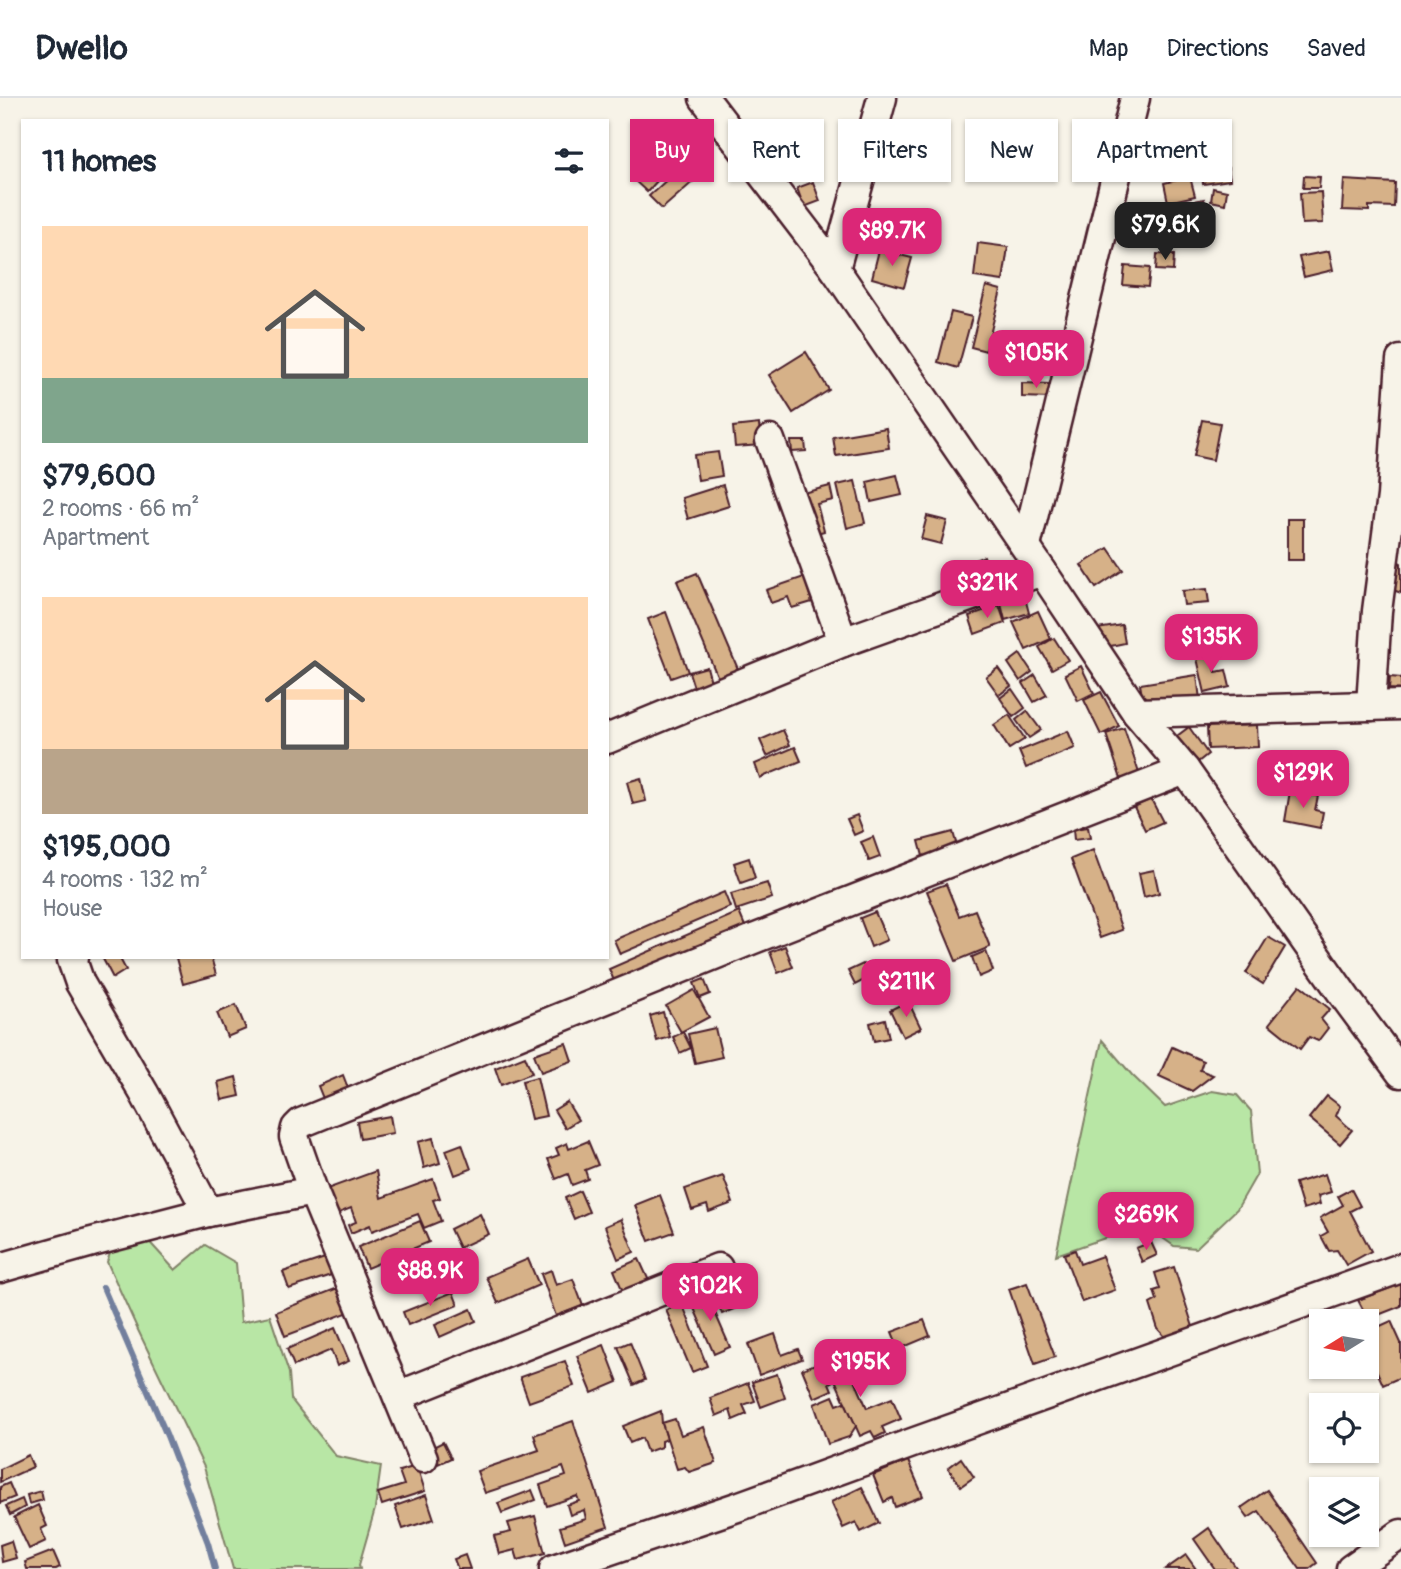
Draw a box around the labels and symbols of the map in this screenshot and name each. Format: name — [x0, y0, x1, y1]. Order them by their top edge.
pin: $79.6K — [1108, 202, 1222, 262]
pin: $89.7K — [835, 208, 949, 268]
pin: $105K — [987, 330, 1085, 390]
pin: $321K — [938, 560, 1036, 620]
pin: $135K — [1162, 614, 1260, 674]
pin: $129K — [1254, 750, 1352, 810]
pin: $211K — [857, 960, 955, 1019]
pin: $269K — [1097, 1192, 1195, 1252]
pin: $88.9K — [373, 1248, 487, 1308]
pin: $102K — [661, 1264, 759, 1323]
north arrow — [1309, 1309, 1379, 1379]
pin: $195K — [811, 1340, 909, 1399]

